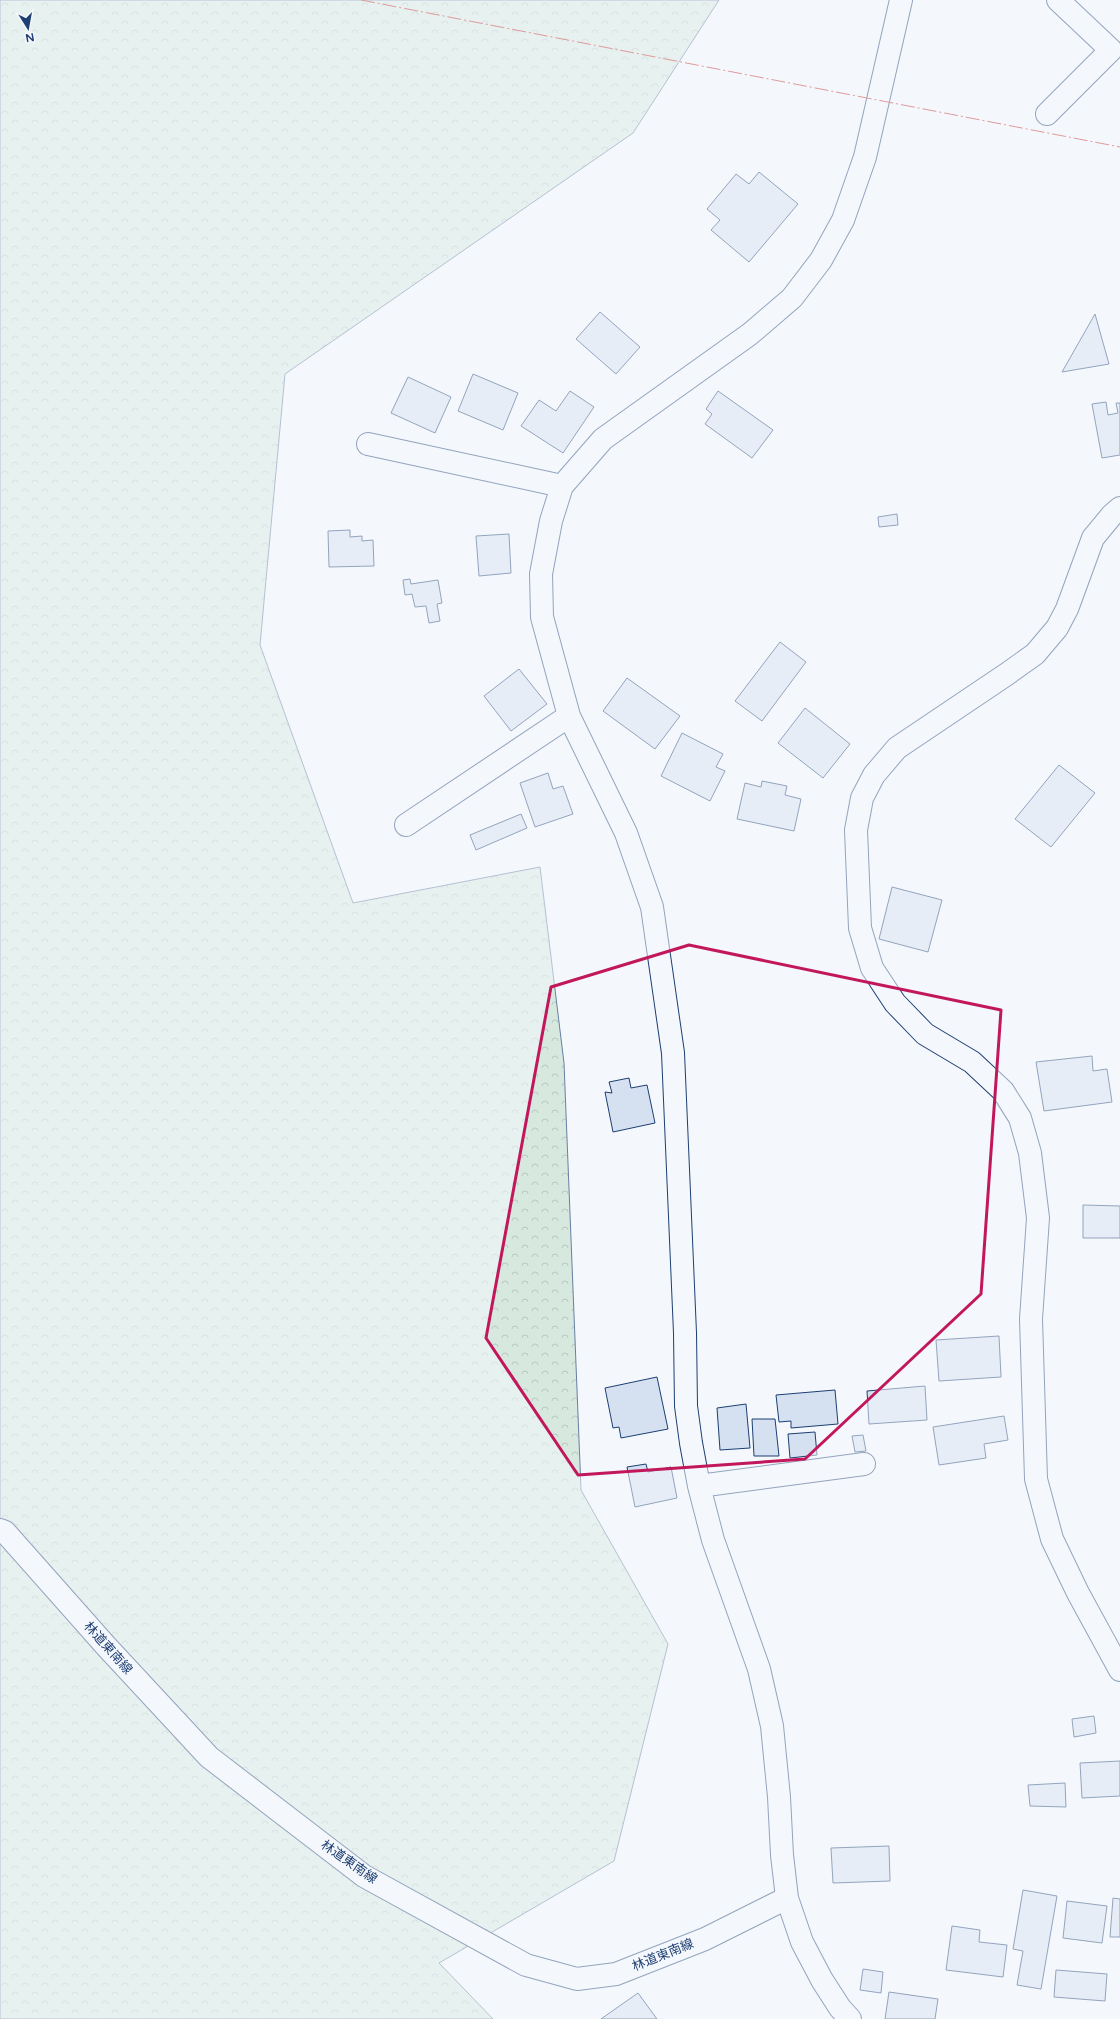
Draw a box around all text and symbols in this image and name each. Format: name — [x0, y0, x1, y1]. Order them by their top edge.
north arrow — [8, 8, 48, 48]
text: N — [24, 30, 35, 45]
street label: 林道東南線 — [80, 1618, 136, 1678]
street label: 林道東南線 — [318, 1837, 380, 1887]
street label: 林道東南線 — [630, 1935, 696, 1975]

